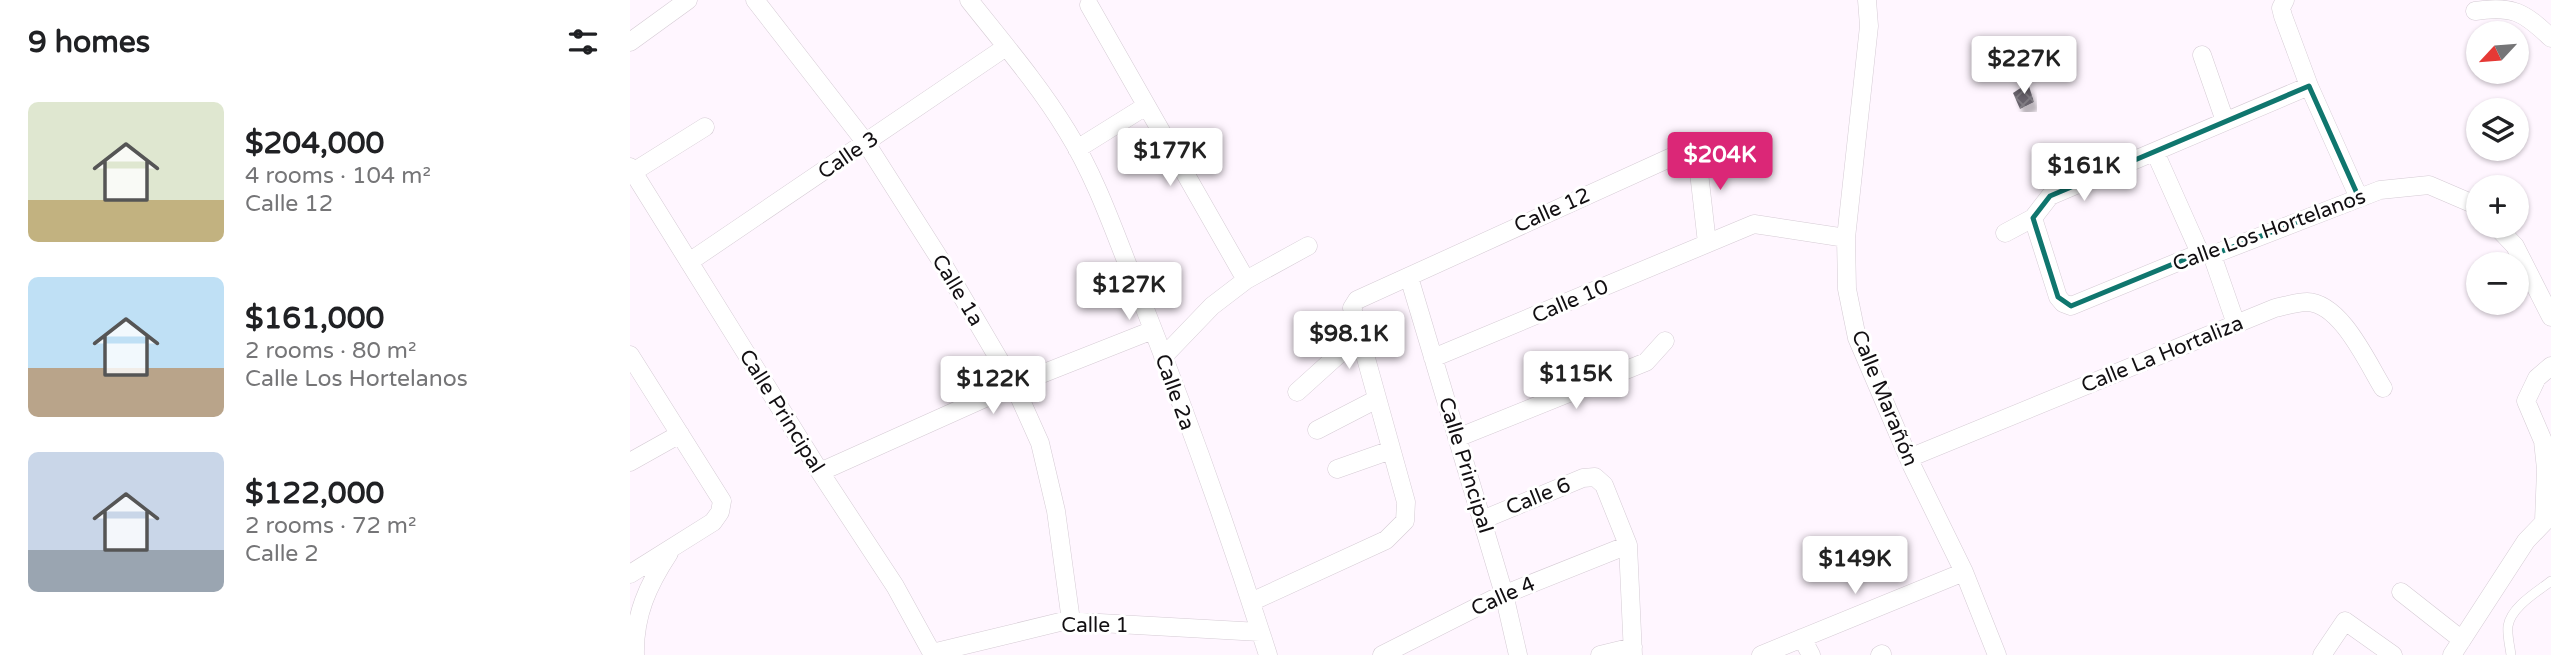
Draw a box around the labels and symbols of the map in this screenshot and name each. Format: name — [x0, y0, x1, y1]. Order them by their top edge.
north arrow — [2466, 21, 2529, 84]
pin: $227K — [1975, 36, 2073, 96]
street label: Calle 3 — [813, 126, 883, 185]
pin: $177K — [1121, 128, 1219, 188]
pin: $204K — [1671, 132, 1769, 192]
pin: $161K — [2035, 144, 2133, 203]
street label: Calle 12 — [1510, 183, 1594, 238]
street label: Calle Los Hortelanos — [2169, 184, 2369, 277]
street label: Calle 1a — [926, 250, 989, 331]
pin: $127K — [1080, 262, 1178, 322]
street label: Calle 10 — [1528, 274, 1612, 329]
street label: Calle La Hortaliza — [2078, 311, 2247, 398]
pin: $98.1K — [1292, 312, 1406, 371]
street label: Calle Marañón — [1846, 327, 1923, 470]
street label: Calle Principal — [734, 345, 830, 478]
street label: Calle 2a — [1149, 351, 1200, 434]
pin: $115K — [1527, 352, 1625, 411]
pin: $122K — [944, 356, 1042, 416]
street label: Calle Principal — [1433, 394, 1498, 536]
street label: Calle 6 — [1502, 472, 1574, 521]
pin: $149K — [1806, 536, 1904, 596]
street label: Calle 4 — [1467, 571, 1539, 622]
street label: Calle 1 — [1061, 613, 1129, 638]

